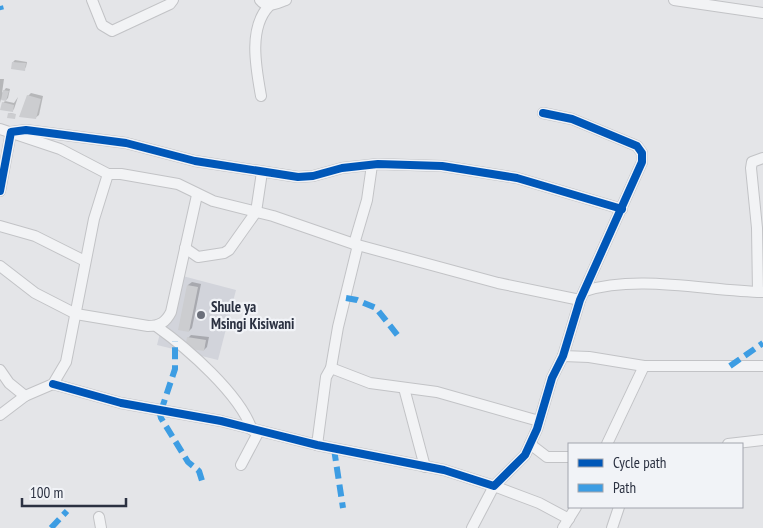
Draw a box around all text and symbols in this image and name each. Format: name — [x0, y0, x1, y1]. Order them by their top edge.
place label: Shule ya Msingi Kisiwani — [211, 297, 294, 333]
marker: Shule ya Msingi Kisiwani — [195, 309, 207, 321]
legend — [568, 443, 743, 508]
text: Cycle path — [613, 453, 666, 472]
scale bar — [22, 476, 126, 508]
text: Path — [613, 478, 636, 497]
text: 100 m — [30, 483, 63, 502]

